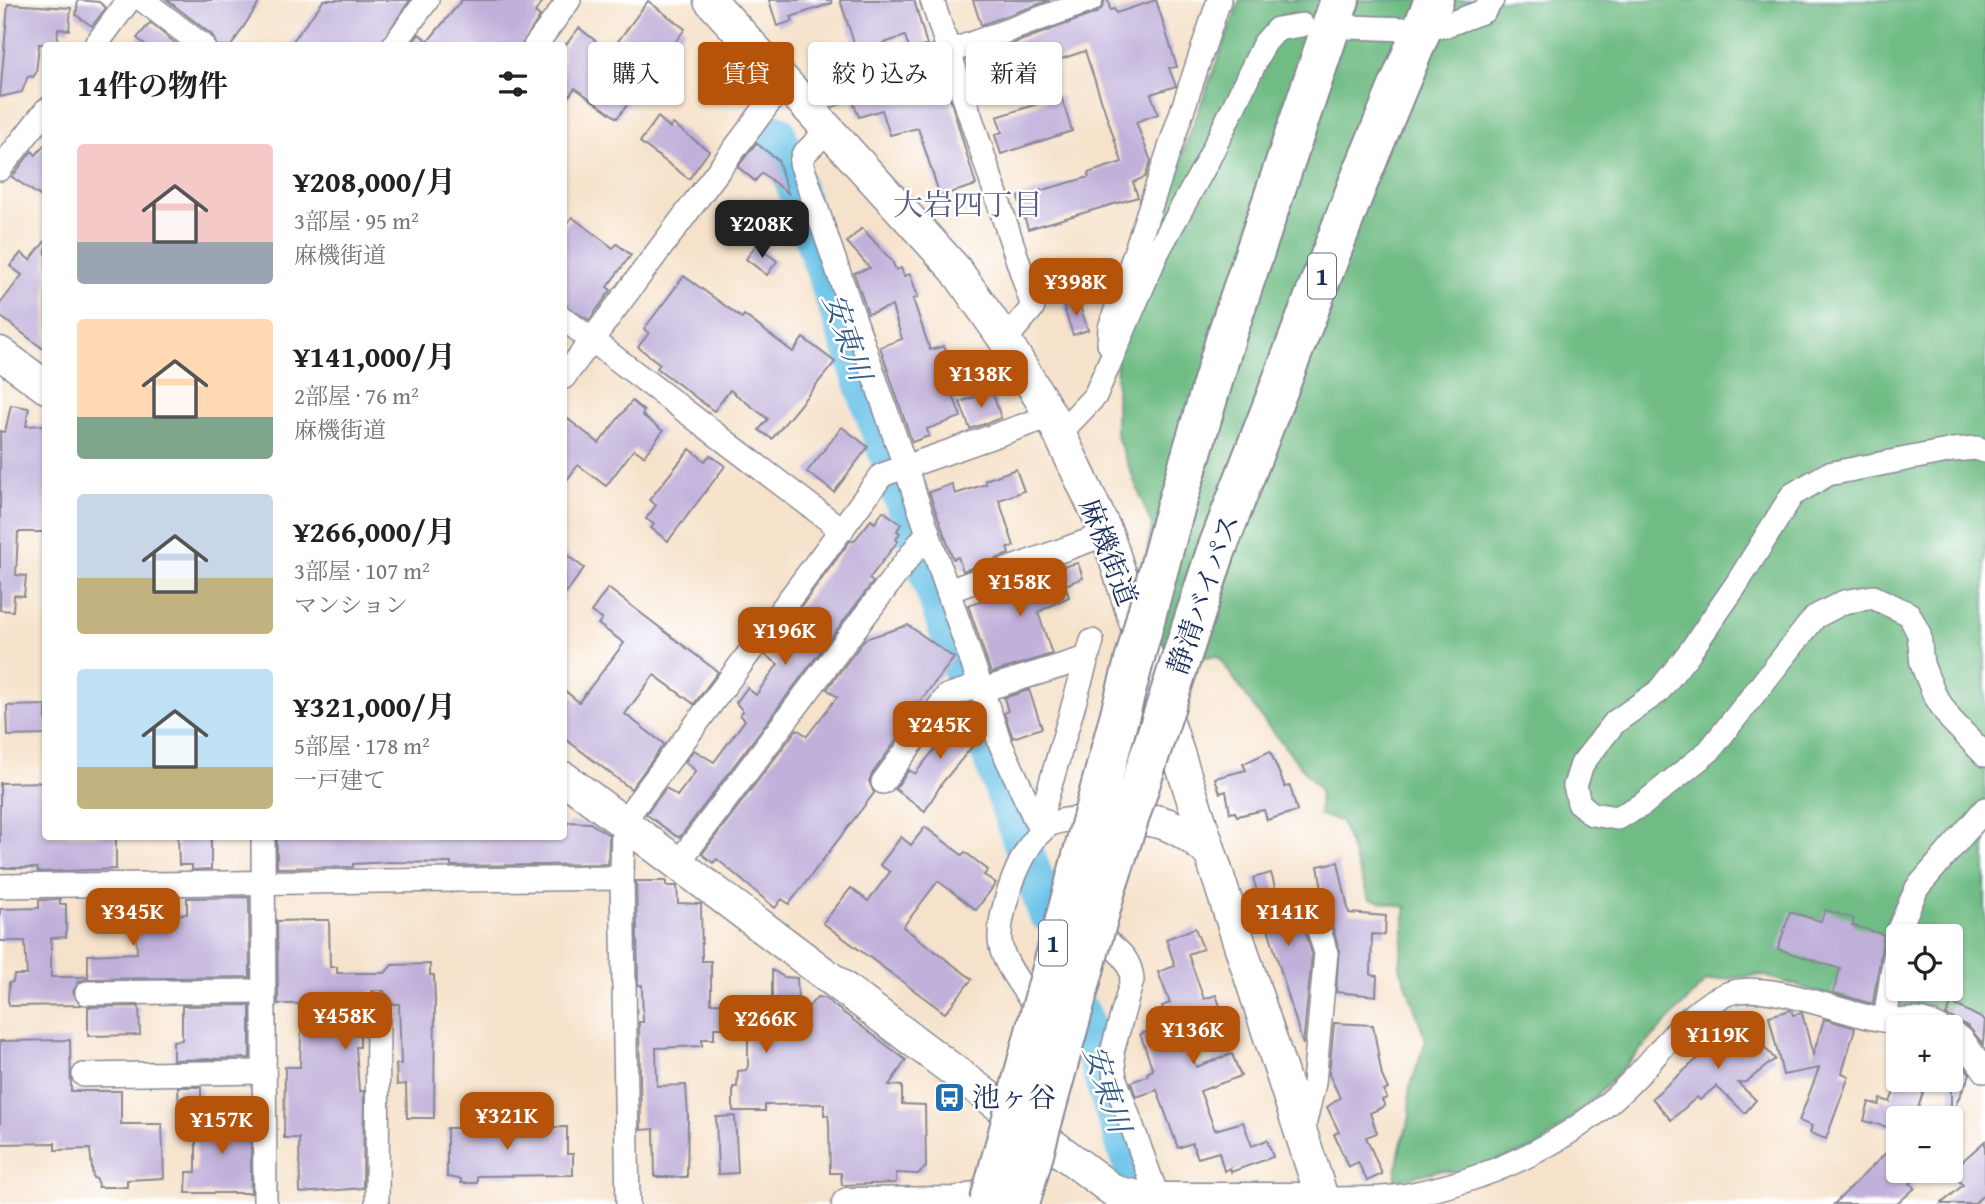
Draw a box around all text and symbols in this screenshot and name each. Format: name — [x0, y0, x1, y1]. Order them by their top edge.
chip: 購入 — [588, 42, 684, 105]
chip: 賃貸 — [698, 42, 794, 105]
chip: 絞り込み — [808, 42, 952, 105]
chip: 新着 — [966, 42, 1062, 105]
text: 14件の物件 — [77, 63, 228, 107]
icon: filters — [494, 65, 532, 103]
text: ¥208,000/月 — [294, 159, 456, 203]
icon: home — [133, 172, 217, 256]
district label: 大岩四丁目 — [893, 182, 1043, 226]
pin: ¥208K — [713, 201, 811, 260]
text: 3部屋 · 95 m² — [294, 204, 419, 237]
text: ¥208K — [731, 206, 793, 239]
text: 麻機街道 — [294, 238, 386, 271]
road number: 1 — [1308, 254, 1336, 298]
pin: ¥398K — [1027, 258, 1125, 318]
text: ¥398K — [1045, 264, 1107, 297]
water label: 安東川 — [812, 287, 884, 389]
text: ¥141,000/月 — [294, 334, 456, 378]
icon: home — [133, 347, 217, 431]
pin: ¥138K — [932, 350, 1030, 410]
text: ¥138K — [950, 356, 1012, 389]
text: 2部屋 · 76 m² — [294, 379, 419, 412]
text: 麻機街道 — [294, 413, 386, 446]
street label: 麻機街道 — [1070, 492, 1149, 611]
street label: 静清バイパス — [1156, 508, 1249, 680]
text: ¥266,000/月 — [294, 509, 456, 553]
icon: home — [133, 522, 217, 606]
text: 3部屋 · 107 m² — [294, 554, 430, 587]
pin: ¥158K — [971, 558, 1069, 618]
text: ¥158K — [989, 564, 1051, 597]
text: マンション — [294, 588, 408, 621]
pin: ¥196K — [736, 608, 834, 667]
text: ¥196K — [754, 613, 816, 646]
text: ¥321,000/月 — [294, 684, 456, 728]
icon: home — [133, 697, 217, 781]
pin: ¥245K — [891, 702, 989, 761]
text: ¥245K — [909, 707, 971, 740]
text: 5部屋 · 178 m² — [294, 729, 430, 762]
text: 一戸建て — [294, 763, 386, 796]
pin: ¥345K — [84, 888, 182, 948]
pin: ¥141K — [1239, 888, 1337, 948]
text: ¥345K — [102, 894, 164, 927]
text: ¥141K — [1257, 894, 1319, 927]
road number: 1 — [1039, 920, 1067, 966]
map controls — [1886, 924, 1963, 1183]
button: locate — [1886, 924, 1963, 1001]
pin: ¥458K — [296, 992, 394, 1052]
pin: ¥266K — [717, 996, 815, 1055]
text: ¥458K — [314, 998, 376, 1031]
text: ¥266K — [735, 1001, 797, 1034]
pin: ¥136K — [1144, 1006, 1242, 1066]
text: ¥136K — [1162, 1012, 1224, 1045]
pin: ¥119K — [1669, 1012, 1767, 1071]
button: + — [1886, 1015, 1963, 1092]
text: ¥119K — [1687, 1017, 1749, 1050]
water label: 安東川 — [1073, 1039, 1144, 1141]
place label: 池ヶ谷 — [972, 1076, 1056, 1117]
bus stop icon: 池ヶ谷 — [932, 1080, 966, 1114]
pin: ¥321K — [458, 1092, 556, 1152]
pin: ¥157K — [173, 1096, 271, 1156]
text: ¥321K — [476, 1098, 538, 1131]
text: ¥157K — [191, 1102, 253, 1135]
button: − — [1886, 1106, 1963, 1183]

